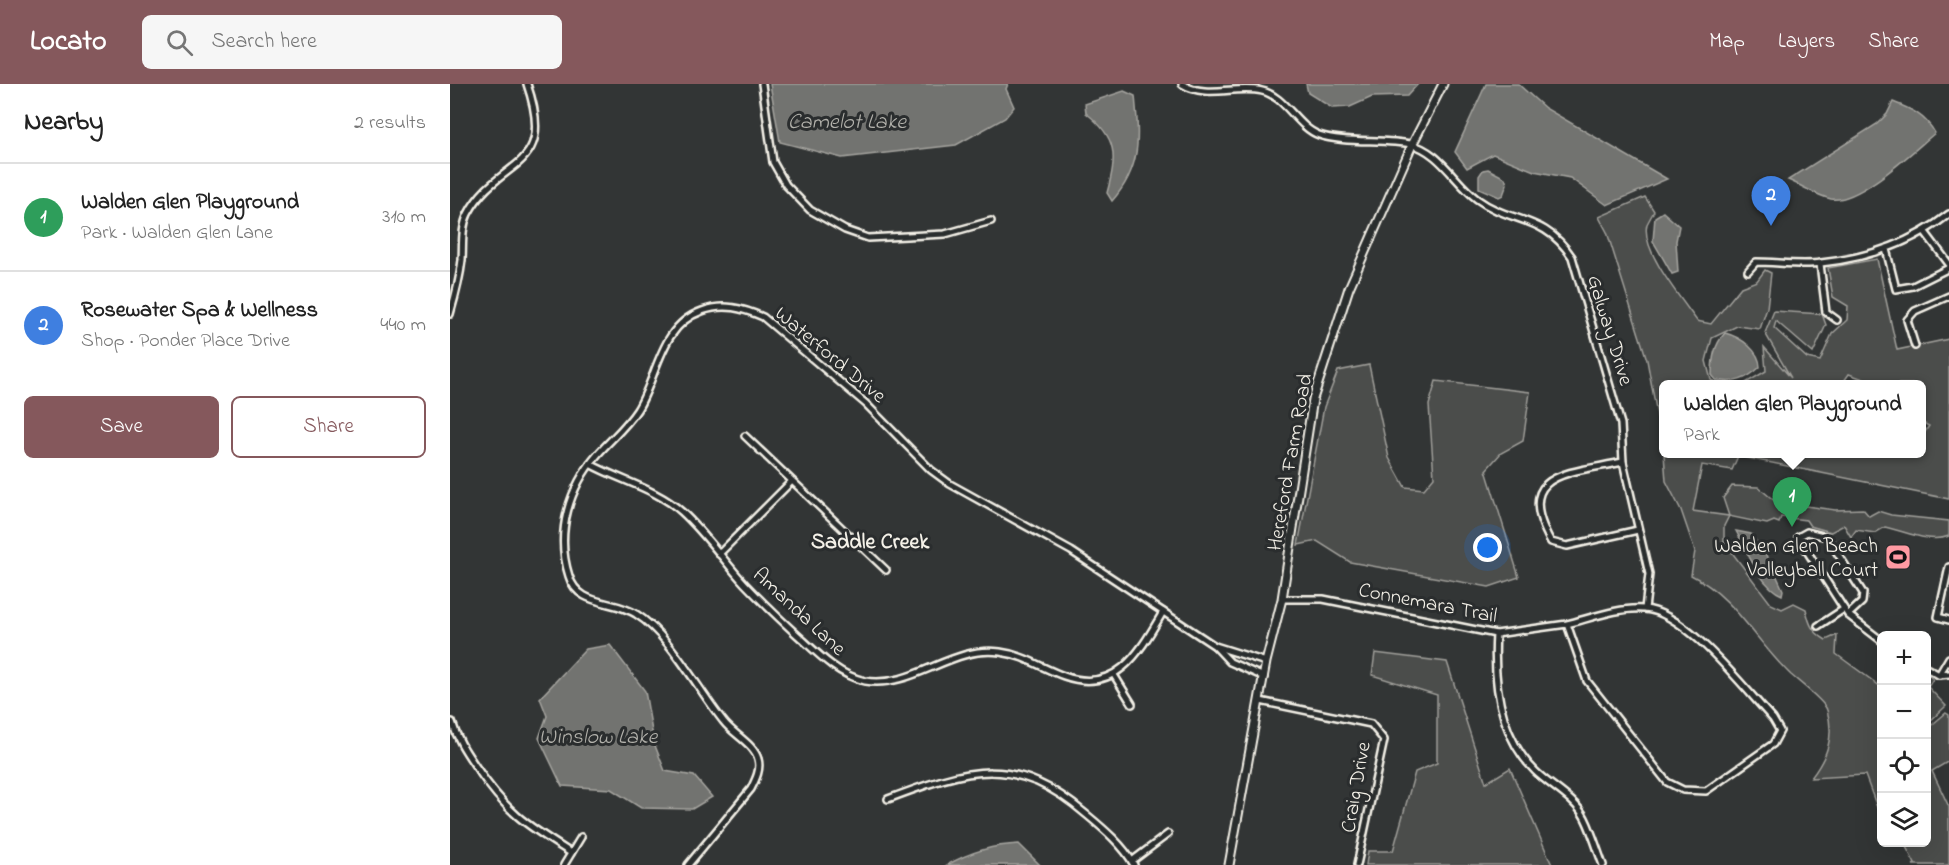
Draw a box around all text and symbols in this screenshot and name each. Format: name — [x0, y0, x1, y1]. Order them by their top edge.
search box — [142, 15, 562, 69]
text: Locato — [30, 22, 106, 63]
icon: search — [163, 26, 196, 59]
text: Search here — [211, 26, 317, 58]
text: Map — [1709, 27, 1745, 57]
text: Layers — [1778, 27, 1835, 57]
text: Share — [1868, 27, 1919, 57]
text: Nearby — [24, 104, 103, 142]
water label: Camelot Lake — [788, 107, 907, 139]
text: 2 results — [354, 109, 426, 138]
pin: 2 — [1752, 176, 1790, 226]
text: Walden Glen Playground — [81, 187, 299, 219]
text: 1 — [40, 203, 47, 232]
text: 310 m — [382, 203, 426, 232]
text: Park · Walden Glen Lane — [81, 219, 273, 248]
street label: Galway Drive — [1576, 272, 1640, 391]
text: Rosewater Spa & Wellness — [81, 295, 318, 327]
street label: Waterford Drive — [767, 300, 892, 412]
text: 2 — [39, 311, 48, 340]
text: 440 m — [380, 311, 426, 340]
text: Shop · Ponder Place Drive — [81, 327, 290, 356]
street label: Hereford Farm Road — [1261, 371, 1321, 553]
popup — [1659, 380, 1926, 458]
text: Walden Glen Playground — [1684, 389, 1902, 421]
button: Save — [24, 396, 219, 458]
button: Share — [231, 396, 426, 458]
text: Park — [1684, 421, 1720, 450]
pin: 1 — [1772, 478, 1812, 527]
district label: Saddle Creek — [811, 527, 930, 559]
place label: Walden Glen Beach Volleyball Court — [1714, 532, 1878, 588]
your location — [1473, 533, 1502, 562]
sports icon: Walden Glen Beach Volleyball Court — [1883, 542, 1913, 572]
street label: Amanda Lane — [745, 561, 853, 664]
street label: Connemara Trail — [1356, 576, 1499, 632]
map controls — [1877, 631, 1931, 847]
button: + — [1877, 631, 1931, 685]
button: − — [1877, 685, 1931, 739]
water label: Winslow Lake — [539, 722, 659, 754]
street label: Craig Drive — [1334, 739, 1382, 835]
button: locate — [1877, 739, 1931, 793]
button: layers — [1877, 793, 1931, 847]

